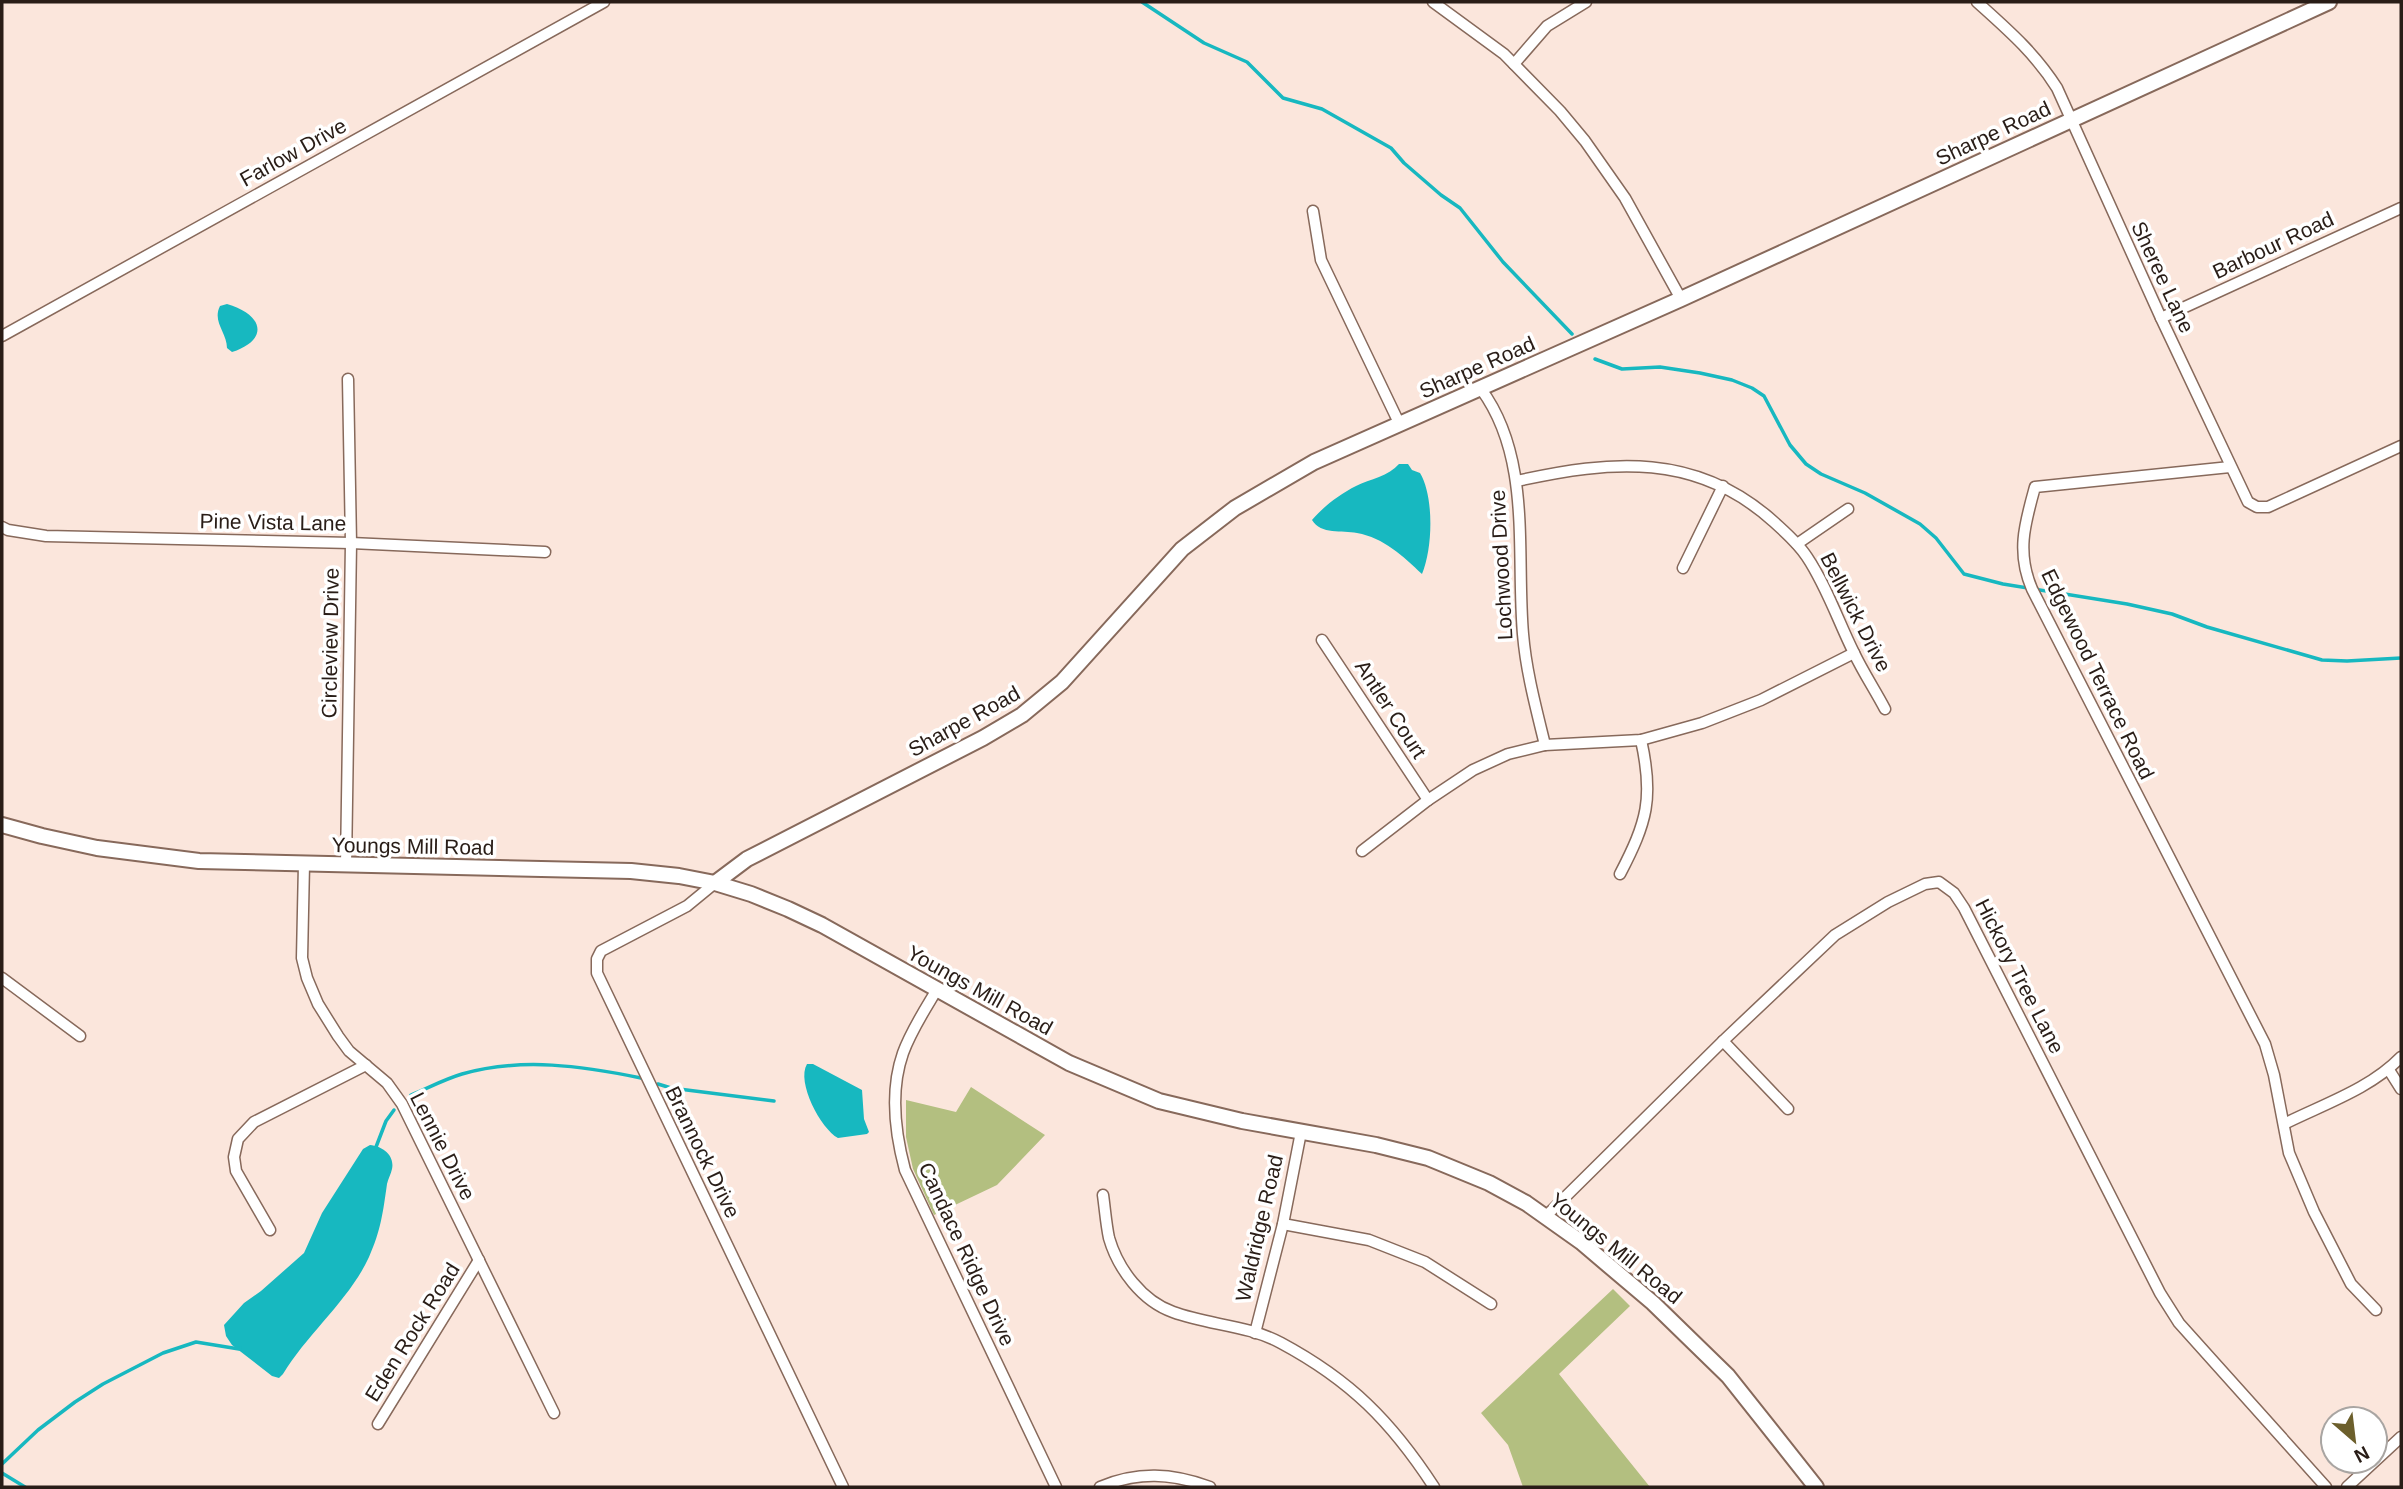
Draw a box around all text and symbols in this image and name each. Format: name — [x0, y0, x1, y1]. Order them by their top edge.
street label: Sharpe Road — [1932, 96, 2054, 170]
street label: Farlow Drive — [236, 113, 350, 191]
street label: Barbour Road — [2209, 207, 2337, 283]
street label: Sheree Lane — [2127, 218, 2199, 336]
street label: Sharpe Road — [1416, 331, 1538, 403]
street label: Lochwood Drive — [1486, 489, 1516, 641]
street label: Pine Vista Lane — [199, 509, 347, 535]
street label: Bellwick Drive — [1816, 549, 1896, 675]
street label: Edgewood Terrace Road — [2037, 565, 2159, 783]
street label: Circleview Drive — [317, 568, 343, 718]
street label: Antler Court — [1351, 656, 1431, 762]
street label: Sharpe Road — [904, 681, 1024, 761]
street label: Youngs Mill Road — [331, 833, 495, 859]
street label: Hickory Tree Lane — [1971, 895, 2069, 1057]
street label: Youngs Mill Road — [903, 941, 1057, 1039]
street label: Brannock Drive — [661, 1082, 745, 1222]
street label: Lennie Drive — [406, 1088, 480, 1204]
street label: Waldridge Road — [1231, 1152, 1287, 1304]
street label: Candace Ridge Drive — [914, 1159, 1020, 1349]
street label: Youngs Mill Road — [1546, 1188, 1686, 1308]
street label: Eden Rock Road — [360, 1259, 464, 1405]
north arrow — [2319, 1405, 2389, 1475]
text: N — [2351, 1442, 2373, 1467]

